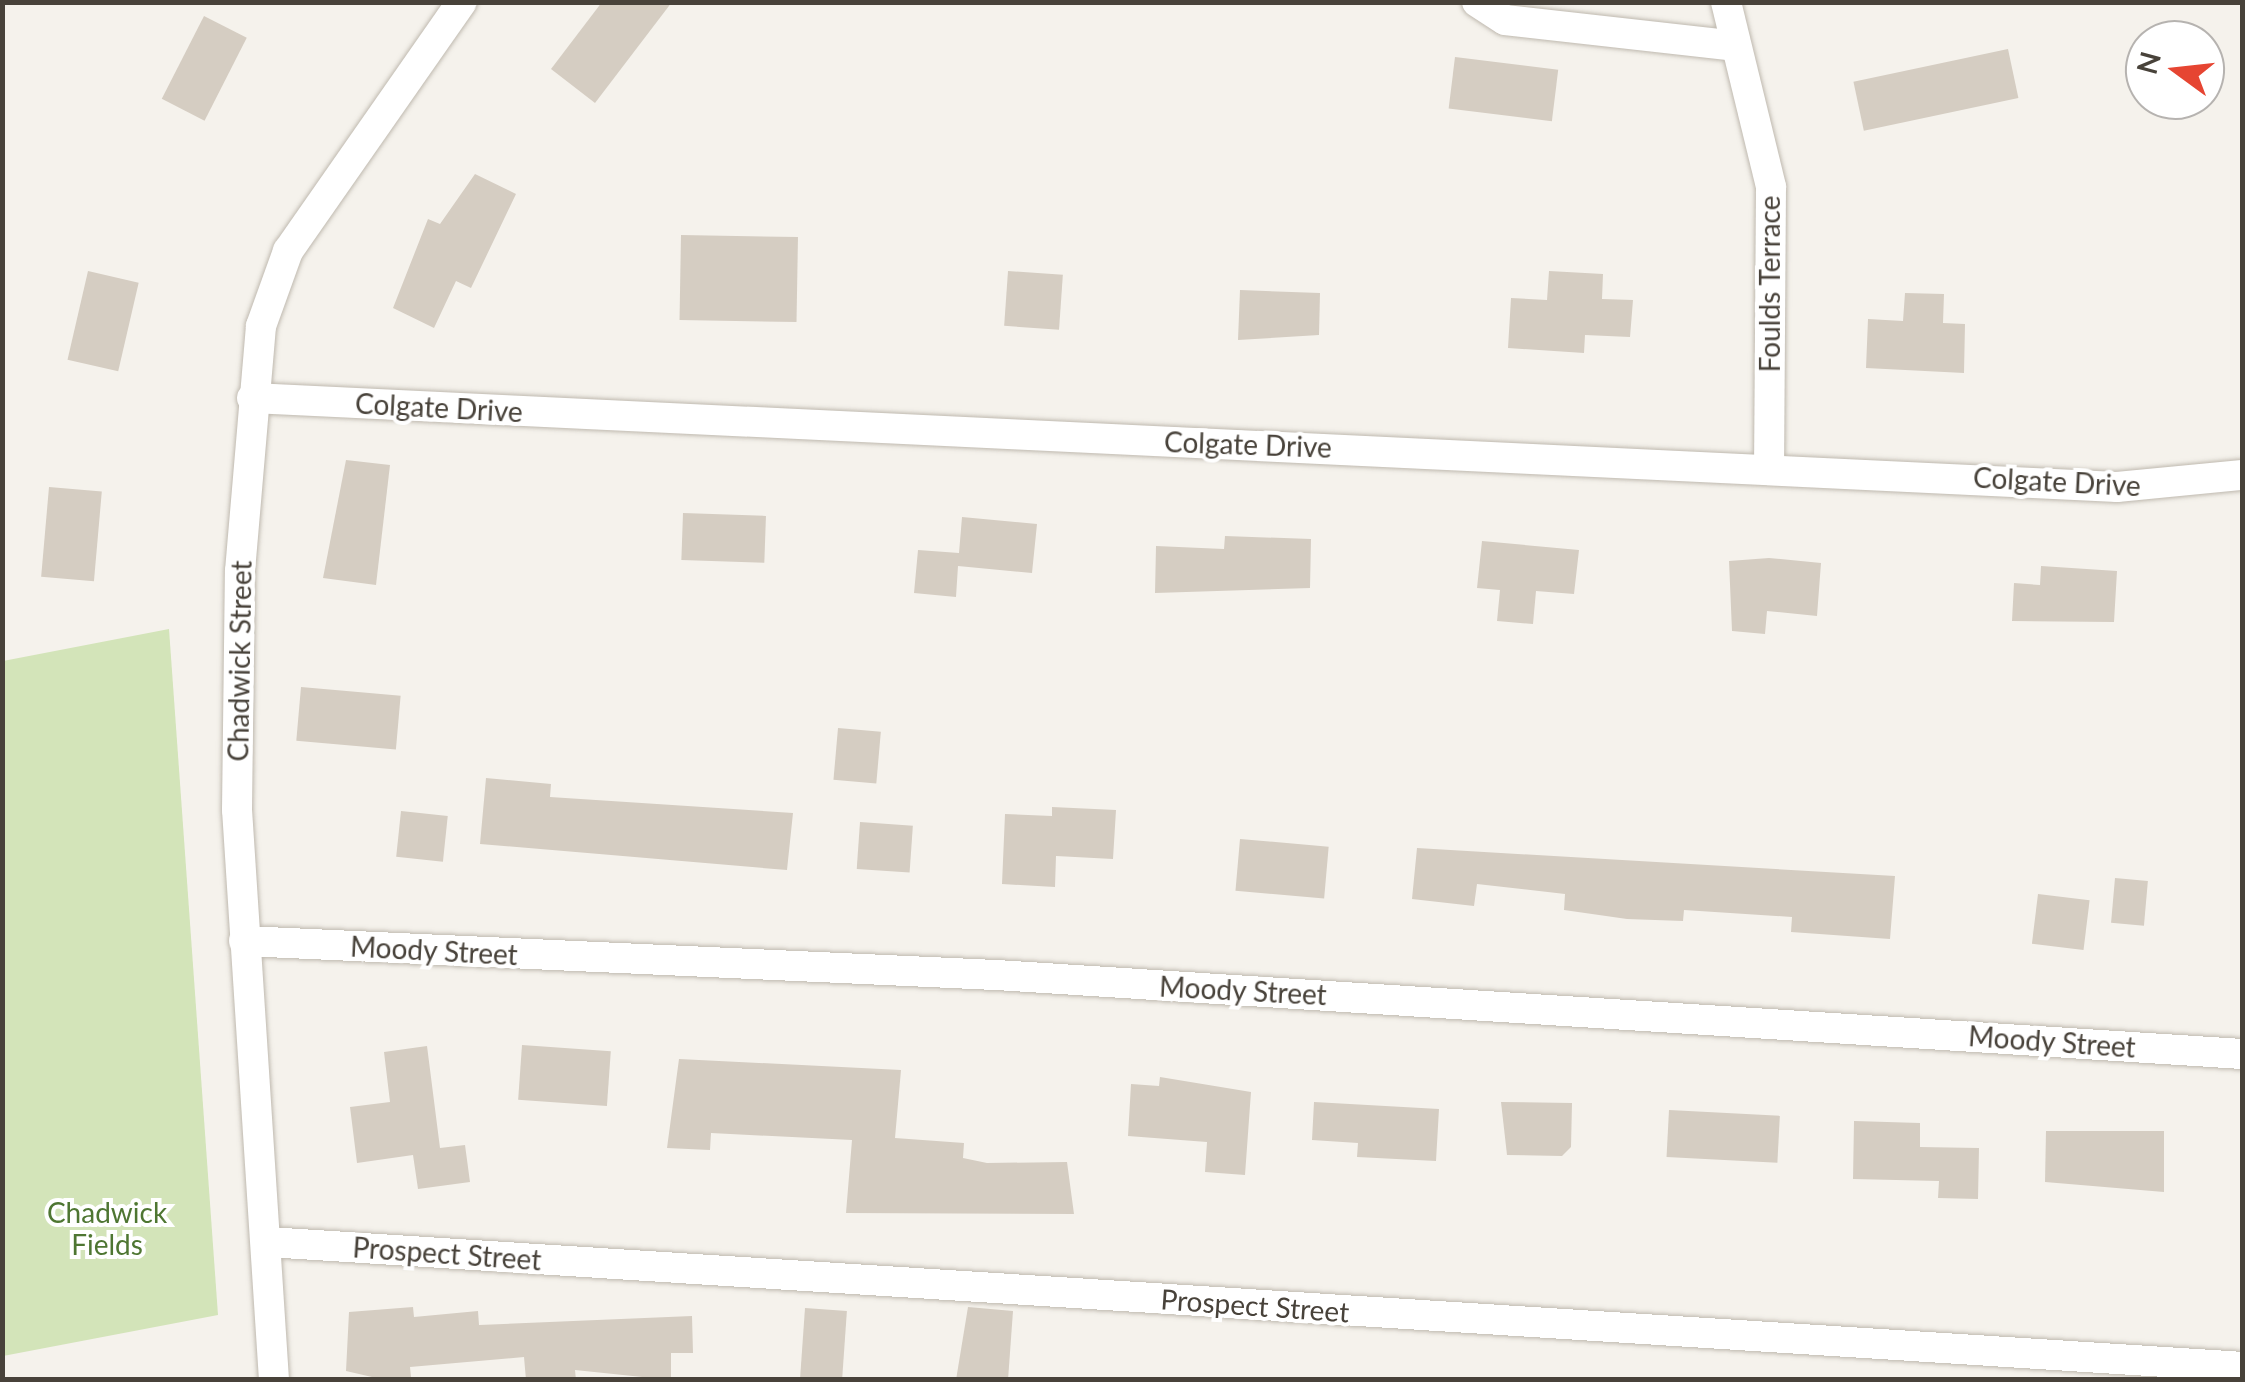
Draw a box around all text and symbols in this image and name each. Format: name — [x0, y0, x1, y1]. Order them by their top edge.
north arrow — [2125, 20, 2225, 120]
text: N — [2129, 48, 2167, 78]
street label: Foulds Terrace — [1752, 195, 1786, 373]
street label: Colgate Drive — [354, 386, 524, 428]
street label: Colgate Drive — [1164, 424, 1332, 464]
street label: Colgate Drive — [1972, 460, 2142, 502]
street label: Chadwick Street — [220, 560, 258, 762]
street label: Moody Street — [349, 929, 519, 971]
street label: Moody Street — [1158, 969, 1328, 1011]
street label: Moody Street — [1967, 1018, 2137, 1064]
park label: Chadwick Fields — [47, 1195, 167, 1261]
street label: Prospect Street — [352, 1230, 542, 1276]
street label: Prospect Street — [1160, 1282, 1350, 1328]

